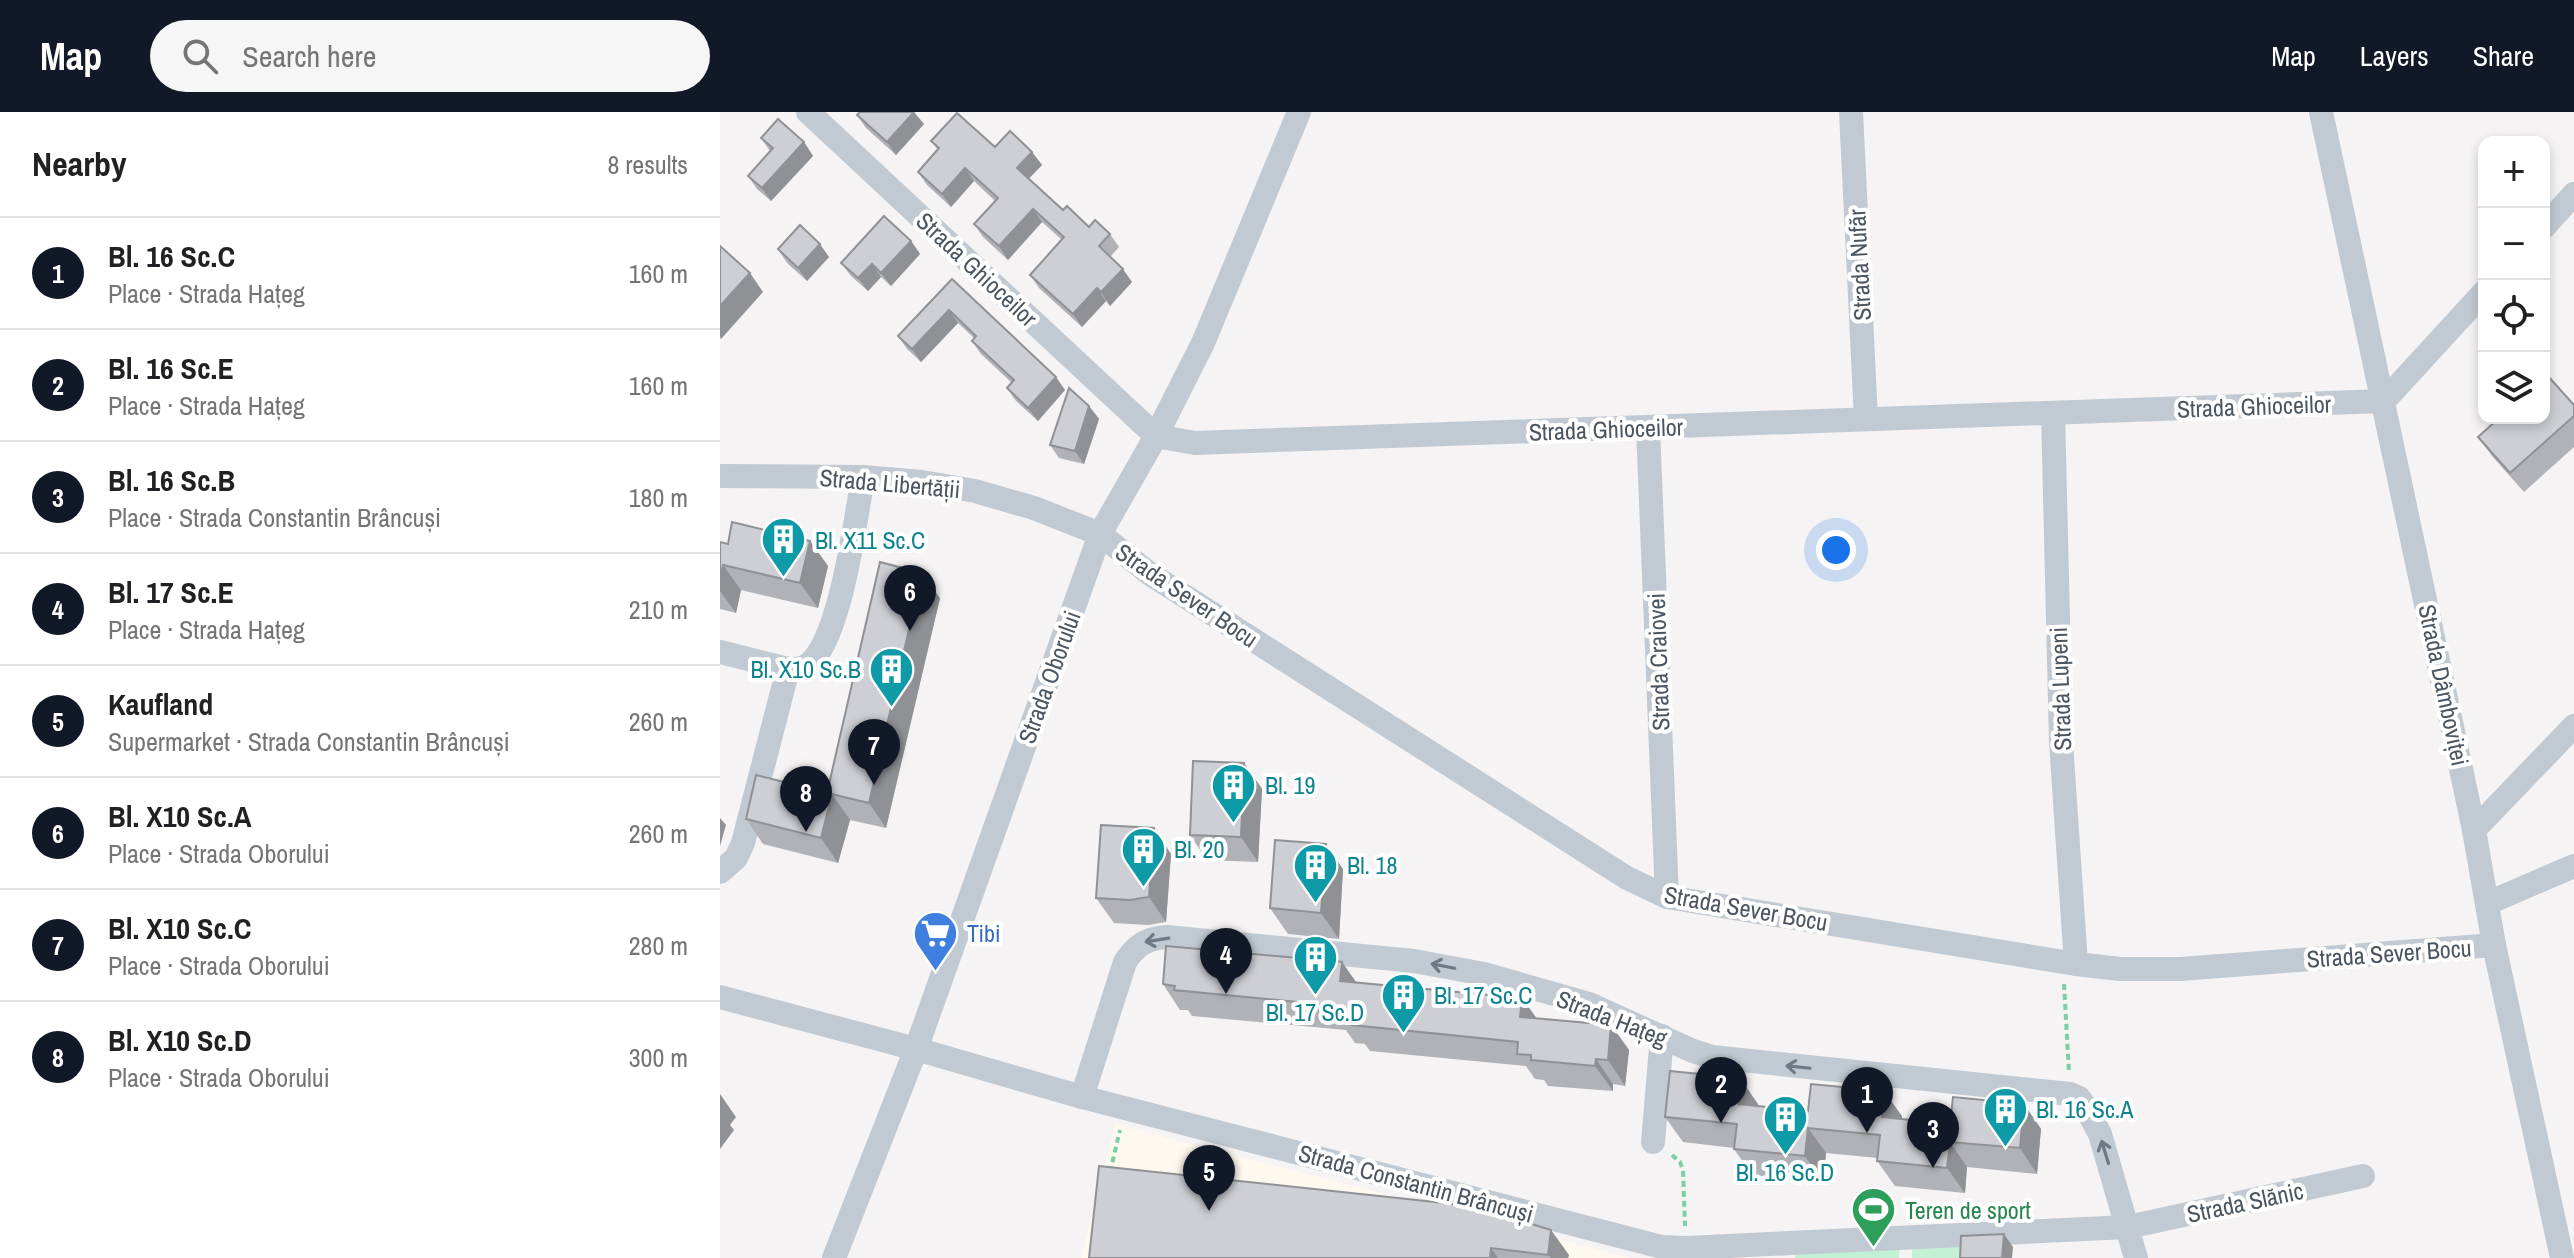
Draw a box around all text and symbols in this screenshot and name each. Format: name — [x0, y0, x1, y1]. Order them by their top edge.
search box — [150, 20, 710, 92]
text: Map — [40, 31, 102, 82]
icon: search — [178, 34, 222, 78]
text: Search here — [242, 36, 376, 76]
text: Map — [2271, 37, 2316, 75]
text: Layers — [2360, 37, 2429, 75]
text: Share — [2473, 37, 2534, 75]
map controls — [2478, 136, 2550, 424]
button: + — [2478, 136, 2550, 208]
text: Nearby — [32, 141, 127, 187]
text: 8 results — [607, 147, 688, 182]
street label: Strada Ghioceilor — [910, 205, 1045, 334]
street label: Strada Nufăr — [1840, 208, 1878, 322]
button: − — [2478, 208, 2550, 280]
text: Bl. 16 Sc.C — [108, 236, 235, 276]
text: 1 — [52, 256, 64, 291]
text: 160 m — [629, 256, 688, 291]
text: Place · Strada Hațeg — [108, 276, 305, 311]
button: locate — [2478, 280, 2550, 352]
text: Bl. 16 Sc.E — [108, 348, 234, 388]
button: layers — [2478, 352, 2550, 424]
text: 2 — [52, 368, 64, 403]
text: 160 m — [629, 368, 688, 403]
street label: Strada Ghioceilor — [2176, 387, 2332, 425]
text: Place · Strada Hațeg — [108, 388, 305, 423]
street label: Strada Ghioceilor — [1528, 410, 1684, 448]
text: Bl. 16 Sc.B — [108, 460, 235, 500]
street label: Strada Libertății — [818, 461, 962, 505]
text: 3 — [52, 480, 64, 515]
text: 180 m — [629, 480, 688, 515]
text: Place · Strada Constantin Brâncuși — [108, 500, 441, 535]
building icon: Bl. X11 Sc.C — [760, 516, 808, 579]
place label: Bl. X11 Sc.C — [815, 524, 925, 556]
your location — [1816, 530, 1856, 570]
street label: Strada Sever Bocu — [1110, 536, 1264, 654]
pin: 6 — [884, 565, 936, 631]
text: Bl. 17 Sc.E — [108, 572, 234, 612]
text: 4 — [52, 592, 64, 627]
text: 210 m — [629, 592, 688, 627]
street label: Strada Craiovei — [1640, 593, 1676, 731]
street label: Strada Dâmboviței — [2411, 601, 2477, 769]
street label: Strada Oborului — [1010, 606, 1088, 748]
text: Place · Strada Hațeg — [108, 612, 305, 647]
street label: Strada Lupeni — [2042, 627, 2078, 751]
building icon: Bl. X10 Sc.B — [868, 645, 916, 708]
place label: Bl. X10 Sc.B — [751, 653, 861, 685]
text: Kaufland — [108, 684, 213, 724]
text: 5 — [52, 704, 64, 739]
text: 260 m — [629, 704, 688, 739]
pin: 7 — [848, 719, 900, 785]
text: Supermarket · Strada Constantin Brâncuși — [108, 724, 510, 759]
building icon: Bl. 19 — [1210, 761, 1258, 824]
pin: 8 — [780, 766, 832, 832]
place label: Bl. 19 — [1265, 769, 1315, 801]
text: Bl. X10 Sc.A — [108, 796, 252, 836]
text: 6 — [52, 816, 64, 851]
text: 260 m — [629, 816, 688, 851]
building icon: Bl. 20 — [1119, 825, 1167, 888]
place label: Bl. 20 — [1174, 833, 1224, 865]
text: Place · Strada Oborului — [108, 836, 330, 871]
building icon: Bl. 18 — [1292, 841, 1340, 904]
place label: Bl. 18 — [1347, 849, 1397, 881]
street label: Strada Sever Bocu — [1662, 878, 1830, 938]
text: Bl. X10 Sc.C — [108, 908, 252, 948]
supermarket icon: Tibi — [912, 909, 960, 972]
place label: Tibi — [967, 917, 1000, 949]
text: 7 — [52, 928, 64, 963]
text: 280 m — [629, 928, 688, 963]
pin: 4 — [1200, 928, 1252, 994]
street label: Strada Sever Bocu — [2305, 931, 2473, 975]
one-way arrow — [1144, 933, 1170, 948]
building icon: Bl. 17 Sc.D — [1291, 934, 1339, 997]
text: Place · Strada Oborului — [108, 948, 330, 983]
one-way arrow — [1430, 958, 1456, 973]
building icon: Bl. 17 Sc.C — [1379, 971, 1427, 1034]
place label: Bl. 17 Sc.C — [1434, 979, 1532, 1011]
street label: Strada Hațeg — [1552, 982, 1672, 1054]
place label: Bl. 17 Sc.D — [1266, 996, 1364, 1028]
text: Bl. X10 Sc.D — [108, 1020, 252, 1060]
text: 8 — [52, 1040, 64, 1075]
text: 300 m — [629, 1040, 688, 1075]
pin: 2 — [1695, 1057, 1747, 1123]
text: Place · Strada Oborului — [108, 1060, 330, 1095]
one-way arrow — [1785, 1060, 1812, 1075]
pin: 1 — [1841, 1067, 1893, 1133]
building icon: Bl. 16 Sc.A — [1981, 1085, 2029, 1148]
place label: Bl. 16 Sc.A — [2036, 1093, 2134, 1125]
building icon: Bl. 16 Sc.D — [1761, 1094, 1809, 1157]
pin: 3 — [1907, 1102, 1959, 1168]
street label: Strada Constantin Brâncuși — [1295, 1136, 1537, 1230]
one-way arrow — [2097, 1140, 2112, 1166]
pin: 5 — [1183, 1145, 1235, 1211]
place label: Bl. 16 Sc.D — [1736, 1156, 1834, 1188]
street label: Strada Slănic — [2184, 1174, 2306, 1230]
sports icon: Teren de sport — [1850, 1186, 1898, 1249]
place label: Teren de sport — [1905, 1194, 2031, 1226]

